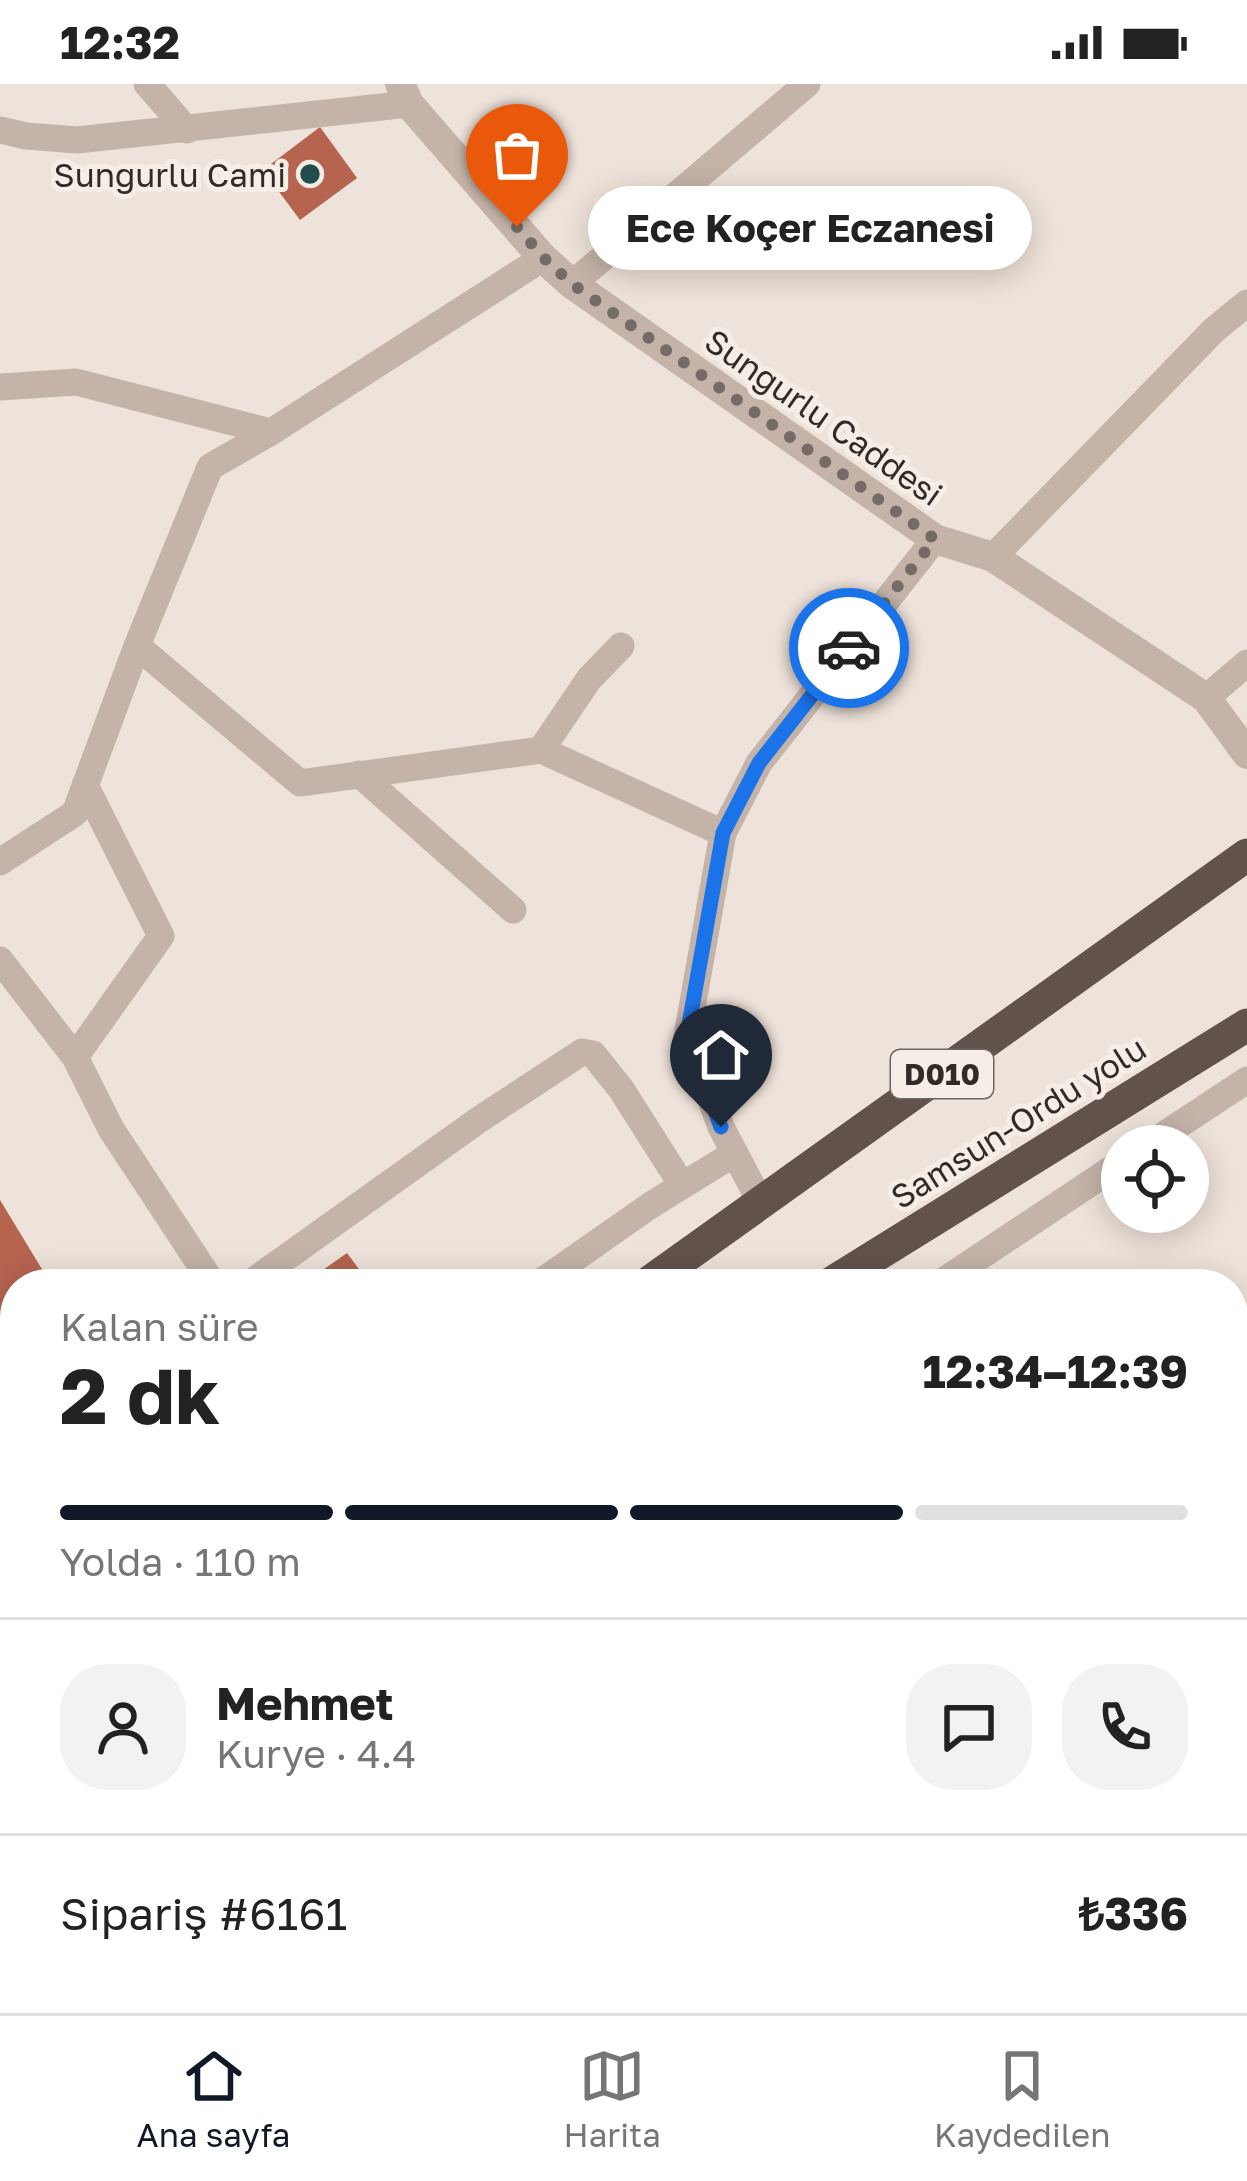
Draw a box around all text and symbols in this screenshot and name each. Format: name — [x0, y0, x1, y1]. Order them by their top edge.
text: 12:32 — [60, 15, 180, 69]
pin — [466, 104, 568, 227]
icon: bag — [484, 122, 550, 188]
place label: Sungurlu Cami — [54, 155, 286, 194]
marker: Sungurlu Cami — [297, 161, 323, 187]
callout: Ece Koçer Eczanesi — [589, 185, 1033, 269]
text: Ece Koçer Eczanesi — [626, 204, 994, 251]
street label: Sungurlu Caddesi — [698, 321, 950, 513]
courier — [789, 588, 909, 708]
icon: car — [816, 615, 882, 681]
pin — [670, 1004, 772, 1127]
icon: home — [688, 1022, 754, 1088]
street label: Samsun-Ordu yolu — [883, 1028, 1153, 1216]
road number: D010 — [891, 1050, 993, 1098]
map controls — [1101, 1125, 1209, 1233]
button: locate — [1101, 1125, 1209, 1233]
text: Kalan süre — [60, 1303, 259, 1350]
text: 12:34–12:39 — [922, 1344, 1188, 1398]
text: 2 dk — [60, 1348, 220, 1441]
text: Yolda · 110 m — [60, 1538, 301, 1585]
button: person — [60, 1664, 186, 1790]
button: chat — [906, 1664, 1032, 1790]
button: phone — [1062, 1664, 1188, 1790]
text: Mehmet — [216, 1676, 394, 1730]
text: Kurye · 4.4 — [216, 1730, 416, 1777]
text: Sipariş #6161 — [60, 1886, 347, 1940]
text: ₺336 — [1079, 1886, 1188, 1940]
tab: Ana sayfa — [137, 2043, 290, 2154]
tab: Harita — [564, 2043, 661, 2154]
tab: Kaydedilen — [934, 2043, 1110, 2154]

